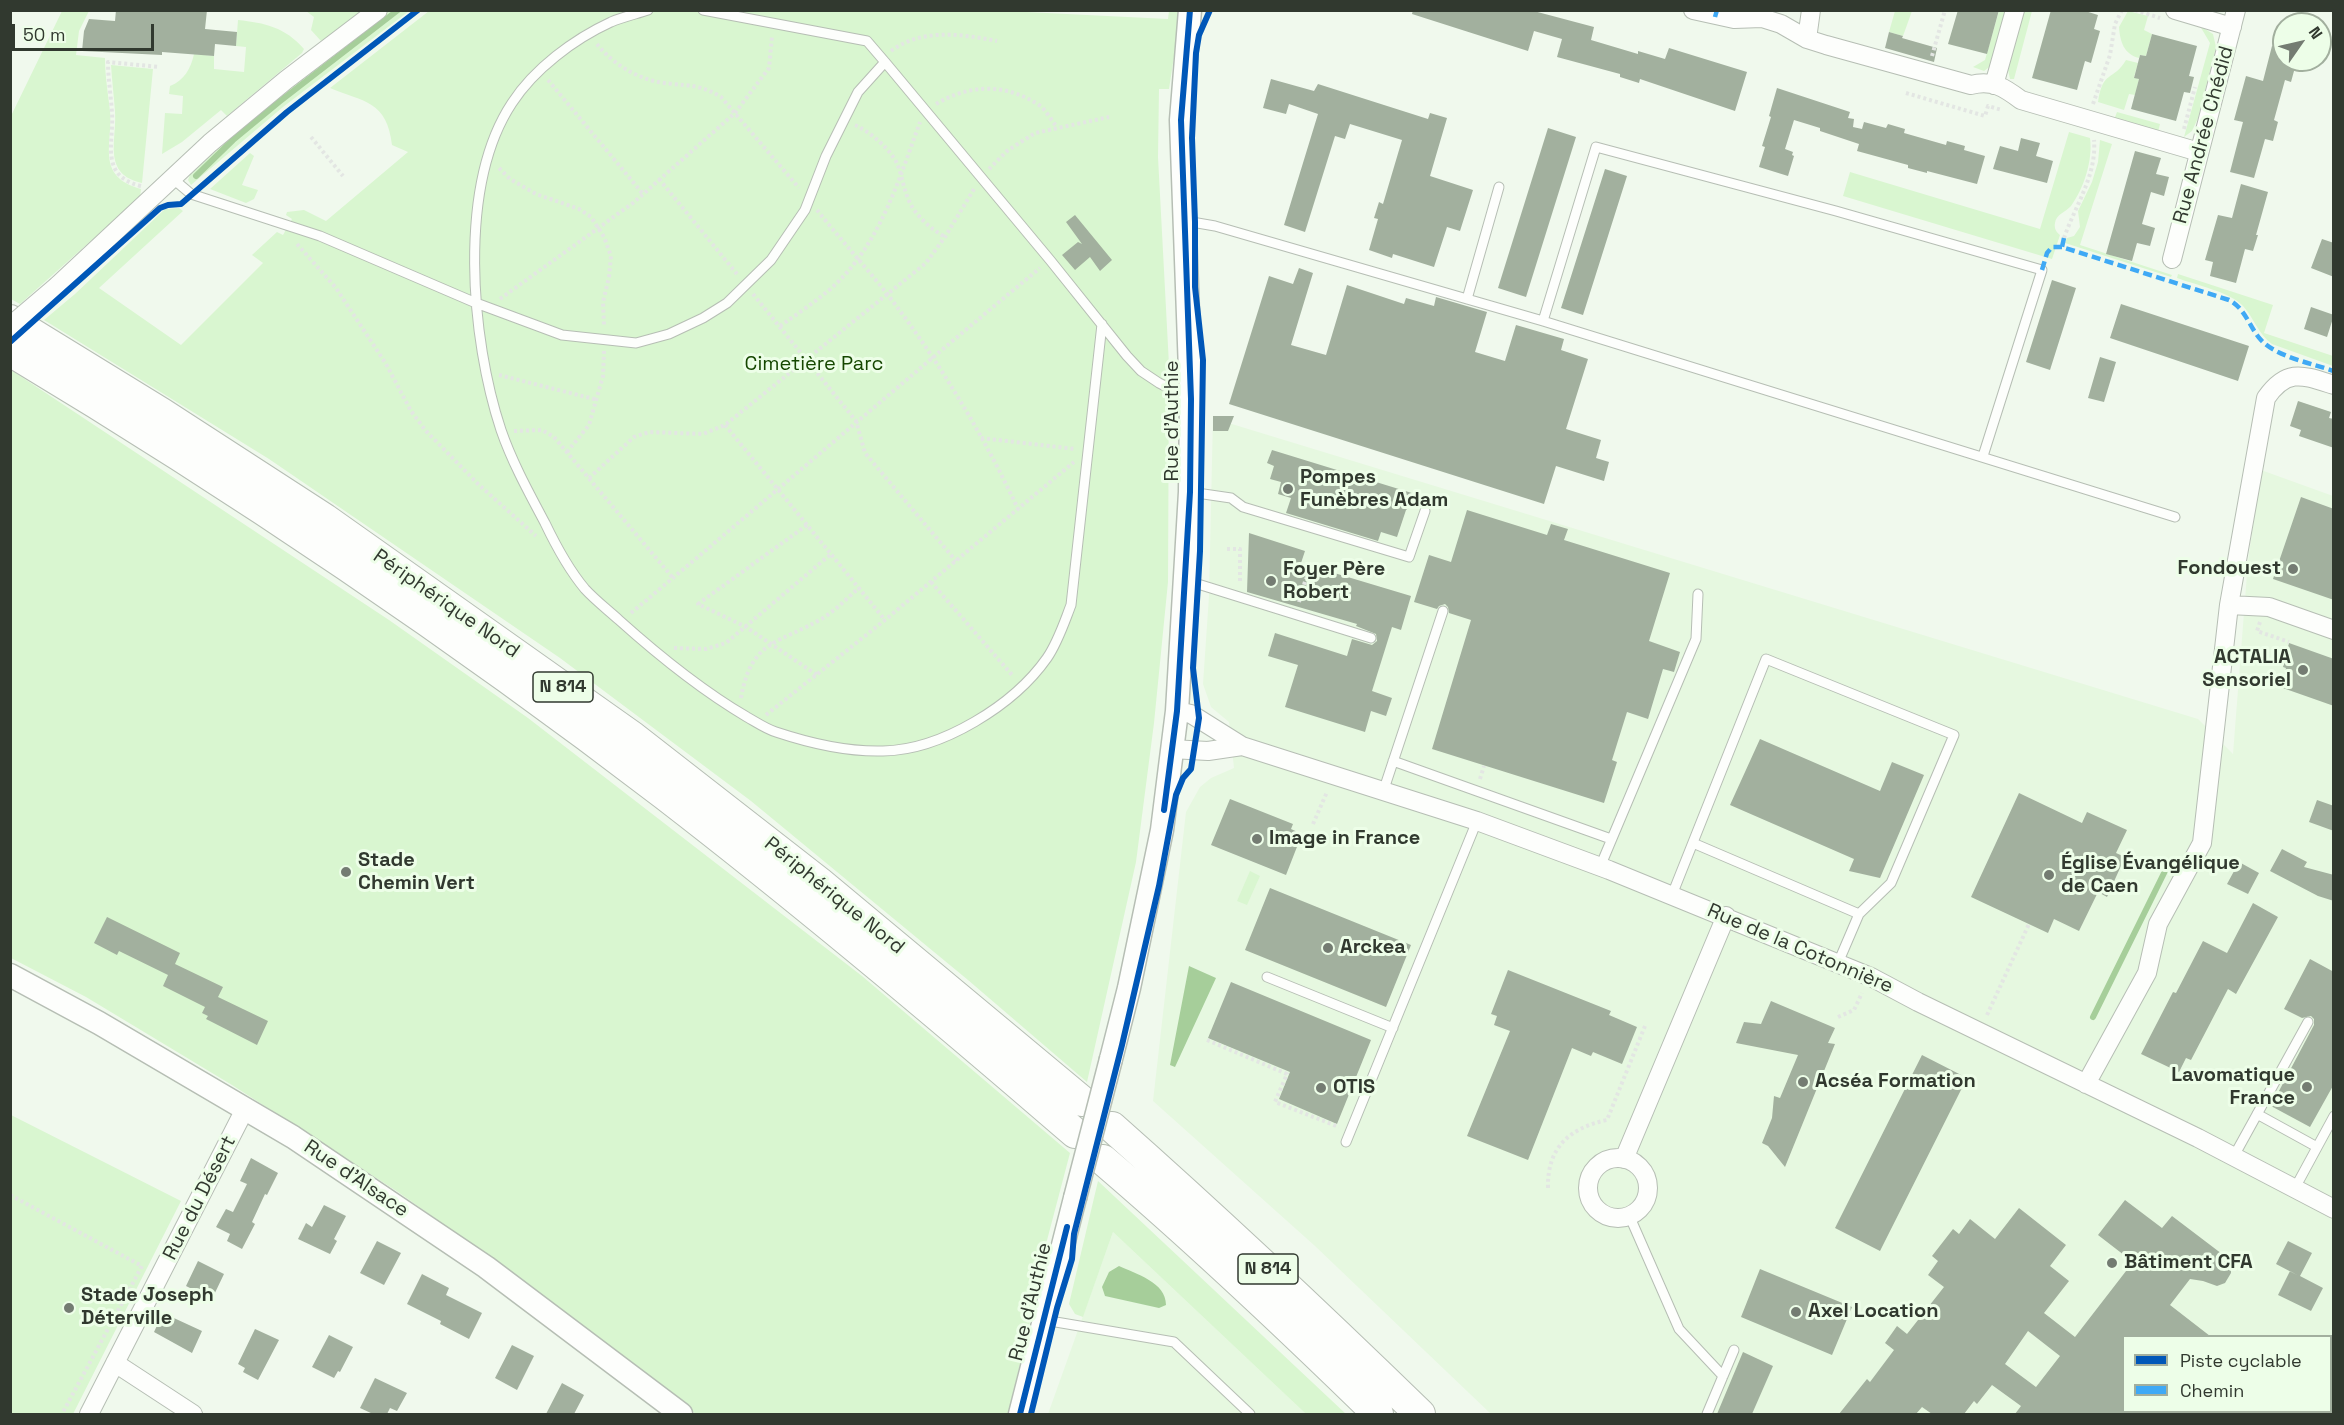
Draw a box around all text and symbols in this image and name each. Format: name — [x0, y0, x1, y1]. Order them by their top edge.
scale bar — [15, 12, 158, 50]
north arrow — [2272, 12, 2332, 72]
text: N — [2304, 22, 2327, 43]
text: 50 m — [23, 23, 65, 46]
street label: Rue Andrée Chédid — [2169, 43, 2239, 227]
park label: Cimetière Parc — [745, 353, 883, 377]
street label: Rue d'Authie — [1161, 360, 1185, 482]
place label: Pompes Funèbres Adam — [1300, 466, 1448, 513]
marker: Pompes Funèbres Adam — [1281, 482, 1295, 496]
street label: Périphérique Nord — [368, 544, 524, 664]
place label: Fondouest — [2178, 557, 2281, 581]
place label: Foyer Père Robert — [1283, 558, 1385, 605]
marker: Fondouest — [2286, 562, 2300, 576]
marker: Foyer Père Robert — [1264, 574, 1278, 588]
place label: ACTALIA Sensoriel — [2202, 646, 2291, 693]
marker: ACTALIA Sensoriel — [2296, 663, 2310, 677]
road number: N 814 — [533, 672, 593, 702]
place label: Image in France — [1269, 827, 1420, 851]
street label: Périphérique Nord — [759, 832, 909, 960]
marker: Image in France — [1250, 832, 1264, 846]
place label: Stade Chemin Vert — [358, 849, 475, 896]
place label: Église Évangélique de Caen — [2061, 852, 2240, 899]
marker: Stade Chemin Vert — [339, 865, 353, 879]
marker: Église Évangélique de Caen — [2042, 868, 2056, 882]
street label: Rue de la Cotonnière — [1703, 899, 1897, 999]
place label: Arckea — [1340, 936, 1406, 960]
marker: Arckea — [1321, 941, 1335, 955]
place label: Lavomatique France — [2171, 1064, 2295, 1111]
place label: Acséa Formation — [1815, 1070, 1976, 1094]
marker: Acséa Formation — [1796, 1075, 1810, 1089]
place label: OTIS — [1333, 1076, 1375, 1100]
marker: Lavomatique France — [2300, 1080, 2314, 1094]
marker: OTIS — [1314, 1081, 1328, 1095]
street label: Rue du Désert — [158, 1132, 242, 1264]
street label: Rue d'Alsace — [299, 1135, 413, 1223]
street label: Rue d'Authie — [1005, 1240, 1057, 1364]
place label: Bâtiment CFA — [2124, 1251, 2253, 1275]
road number: N 814 — [1238, 1254, 1298, 1284]
marker: Bâtiment CFA — [2105, 1256, 2119, 1270]
place label: Stade Joseph Déterville — [81, 1284, 214, 1331]
place label: Axel Location — [1808, 1300, 1938, 1324]
marker: Stade Joseph Déterville — [62, 1301, 76, 1315]
marker: Axel Location — [1789, 1305, 1803, 1319]
legend — [2122, 1335, 2332, 1413]
text: Piste cyclable — [2180, 1349, 2302, 1372]
text: Chemin — [2180, 1379, 2244, 1402]

